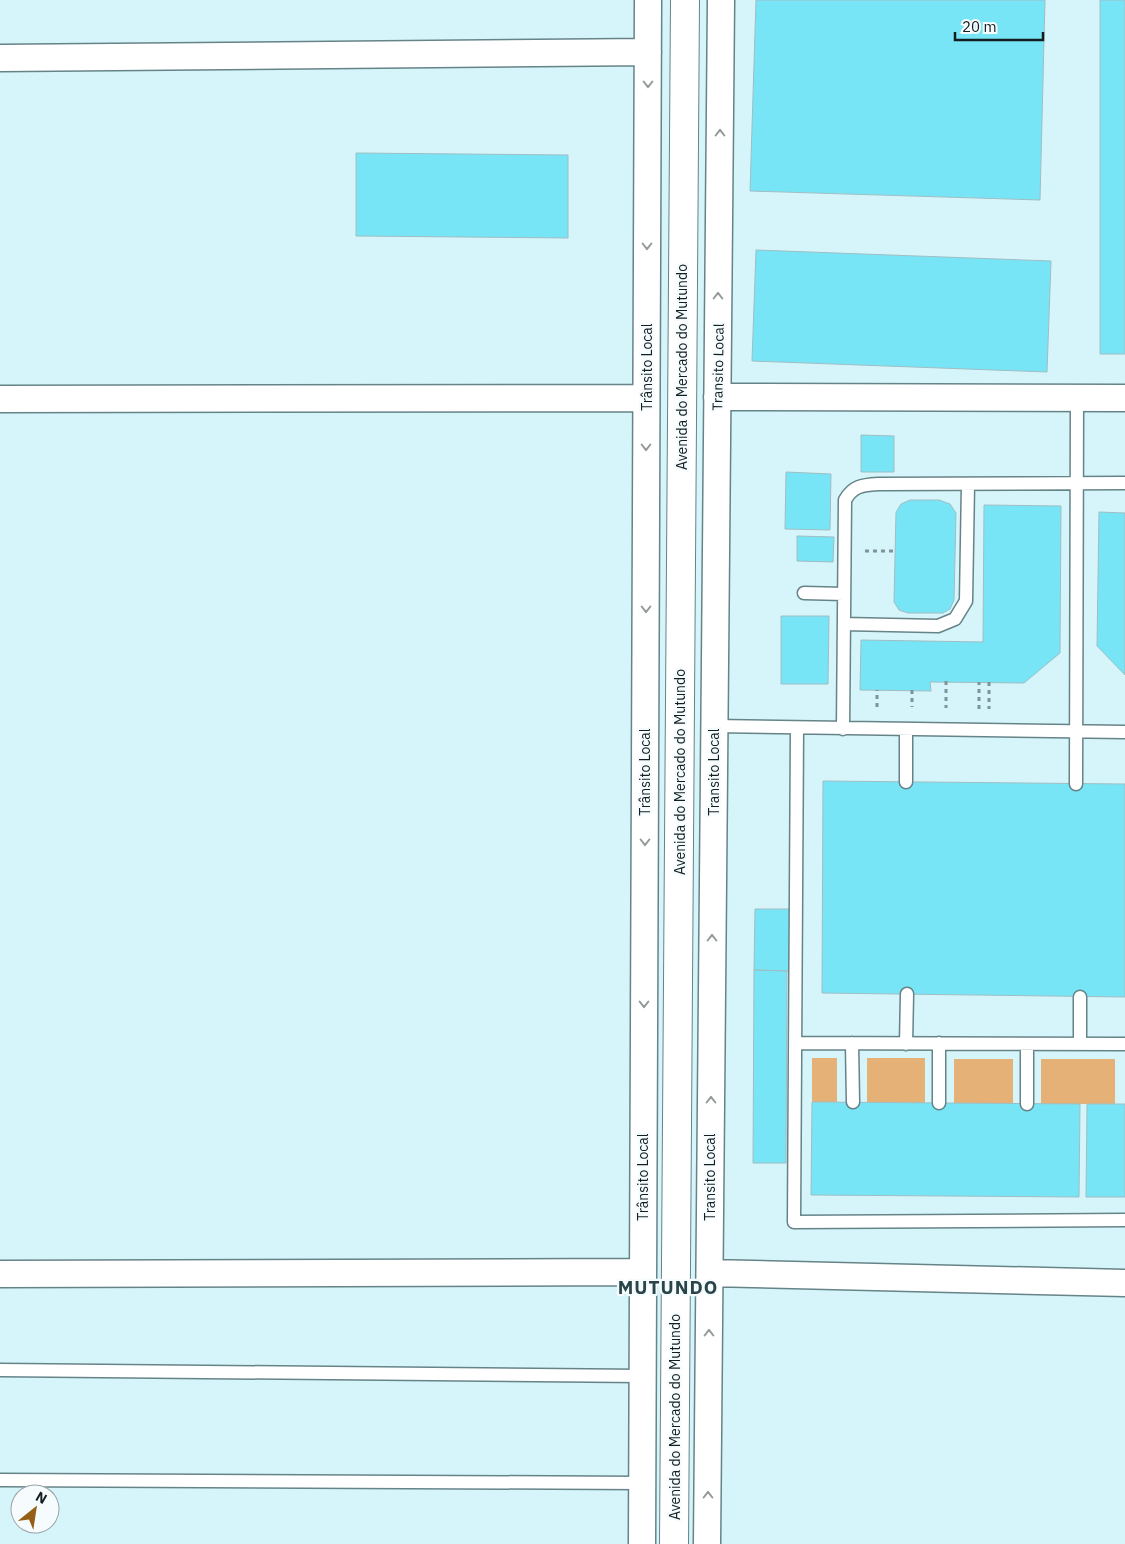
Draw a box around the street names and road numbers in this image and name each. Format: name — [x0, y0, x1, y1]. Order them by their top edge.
street label: Avenida do Mercado do Mutundo — [673, 264, 691, 470]
street label: Trânsito Local — [638, 323, 656, 411]
street label: Transito Local — [708, 323, 728, 411]
street label: Avenida do Mercado do Mutundo — [671, 669, 689, 875]
street label: Trânsito Local — [636, 728, 654, 816]
street label: Transito Local — [705, 728, 723, 816]
street label: Trânsito Local — [634, 1133, 652, 1221]
street label: Transito Local — [701, 1133, 719, 1221]
street label: Avenida do Mercado do Mutundo — [666, 1314, 684, 1520]

